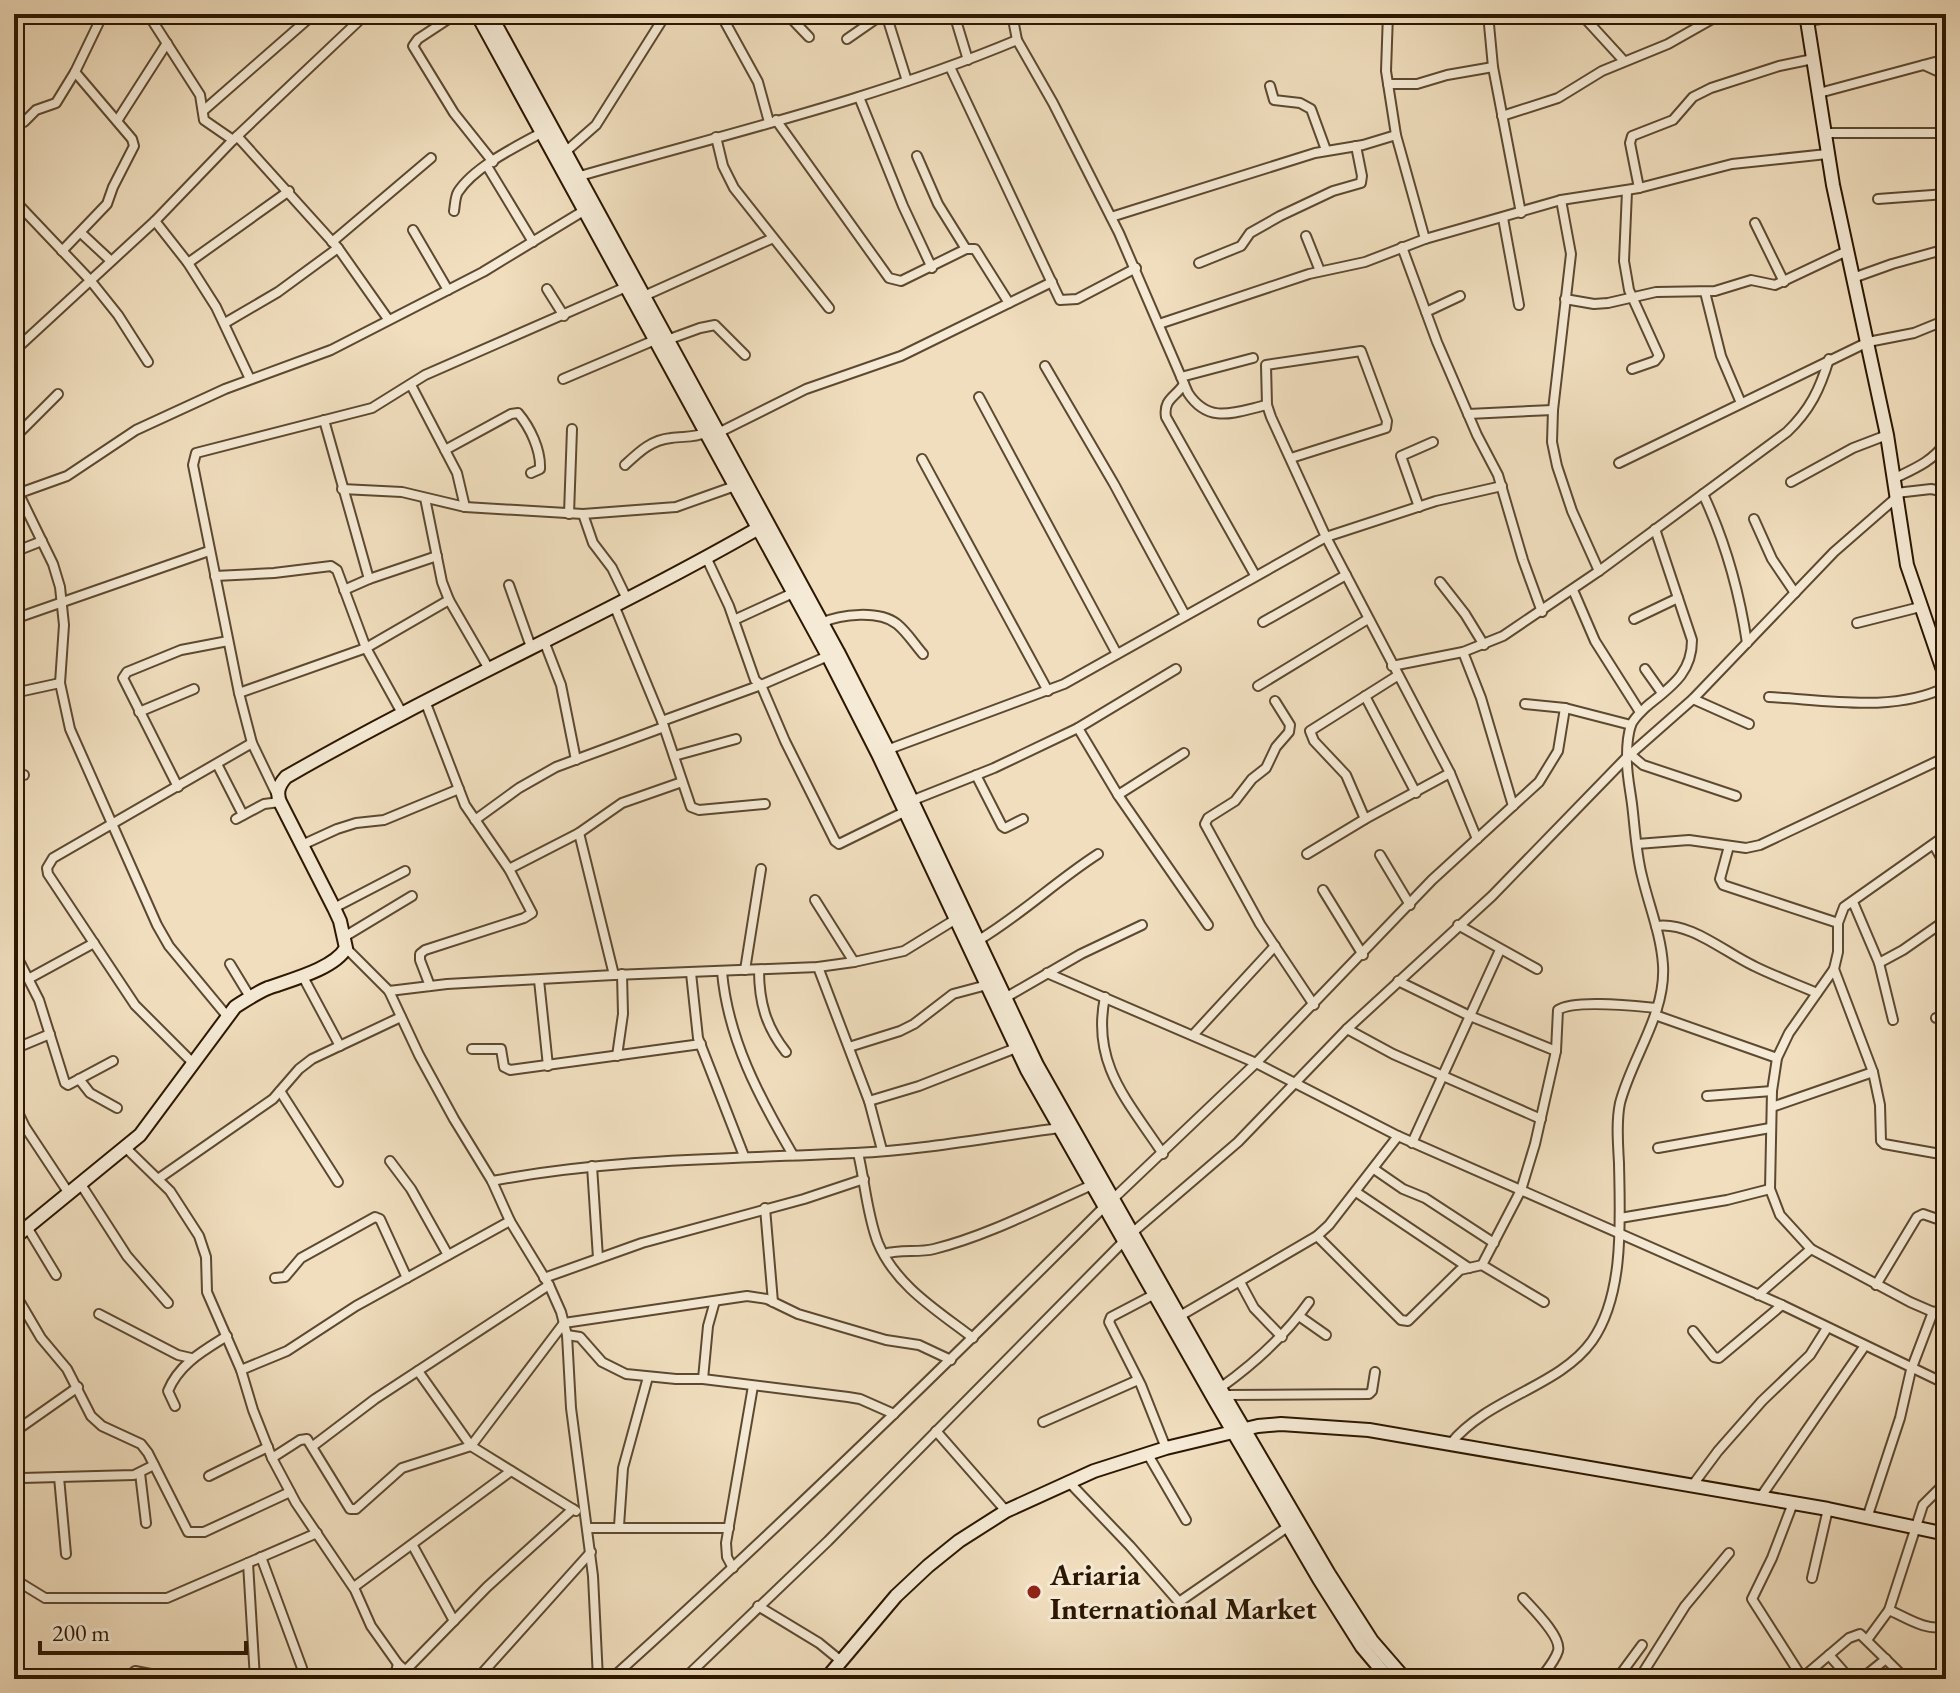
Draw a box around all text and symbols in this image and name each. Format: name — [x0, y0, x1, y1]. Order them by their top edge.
place label: Ariaria International Market — [1049, 1555, 1317, 1628]
marker: Ariaria International Market — [1025, 1583, 1043, 1601]
scale bar — [40, 1605, 246, 1655]
text: 200 m — [52, 1617, 110, 1648]

